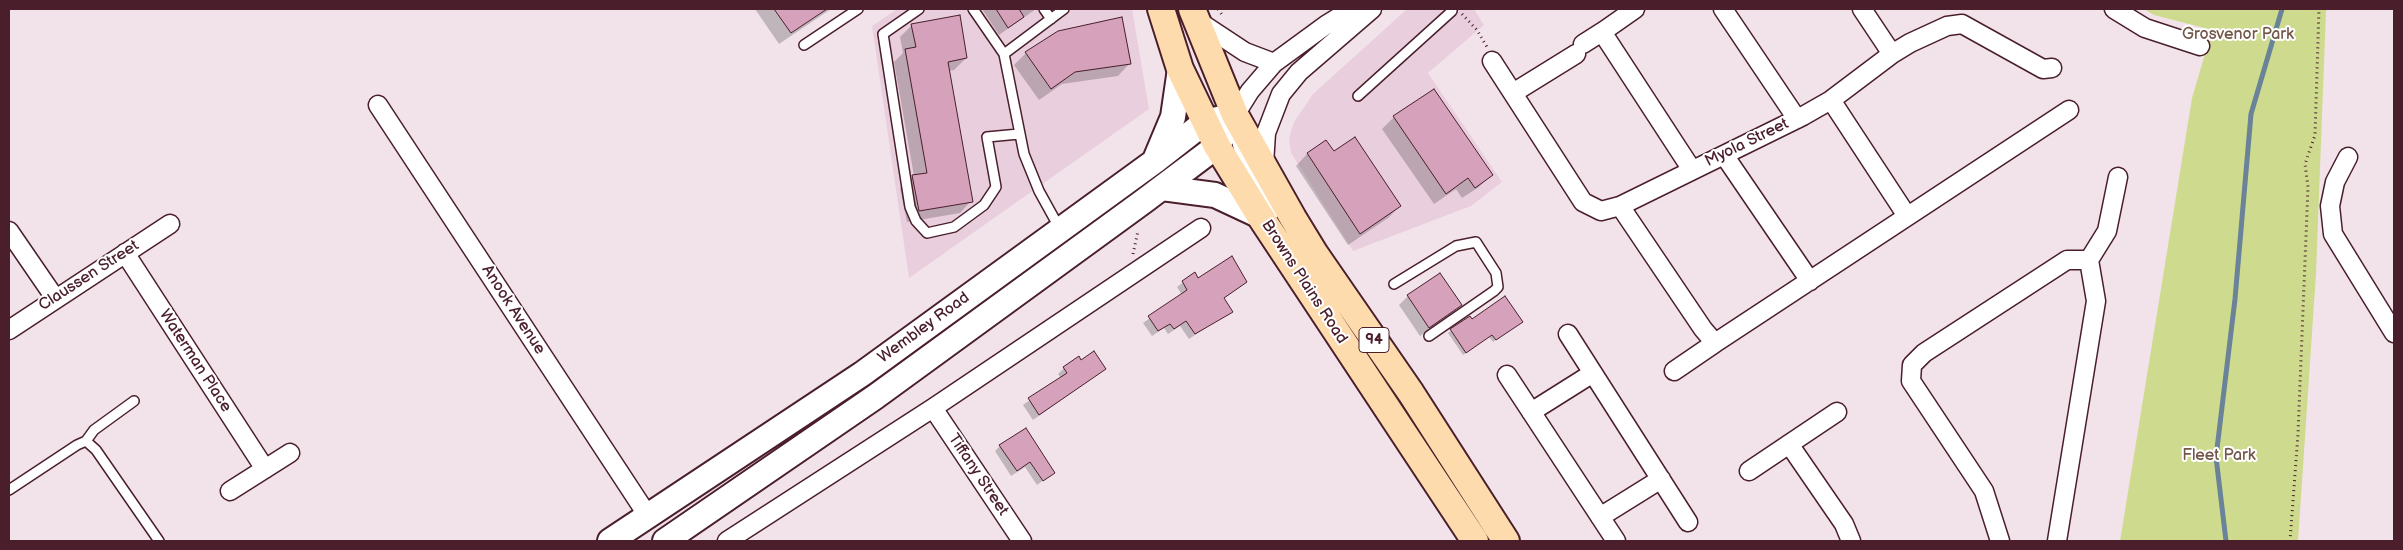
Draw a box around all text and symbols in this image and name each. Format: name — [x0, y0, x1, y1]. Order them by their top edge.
park label: Grosvenor Park — [2182, 25, 2294, 45]
street label: Myola Street — [1702, 115, 1792, 171]
street label: Browns Plains Road — [1257, 217, 1351, 347]
street label: Claussen Street — [35, 237, 143, 315]
street label: Anook Avenue — [477, 262, 549, 358]
street label: Wembley Road — [874, 288, 974, 368]
street label: Waterman Place — [155, 306, 235, 416]
road number: 94 — [1359, 328, 1389, 352]
street label: Tiffany Street — [944, 431, 1012, 519]
park label: Fleet Park — [2182, 446, 2256, 466]

